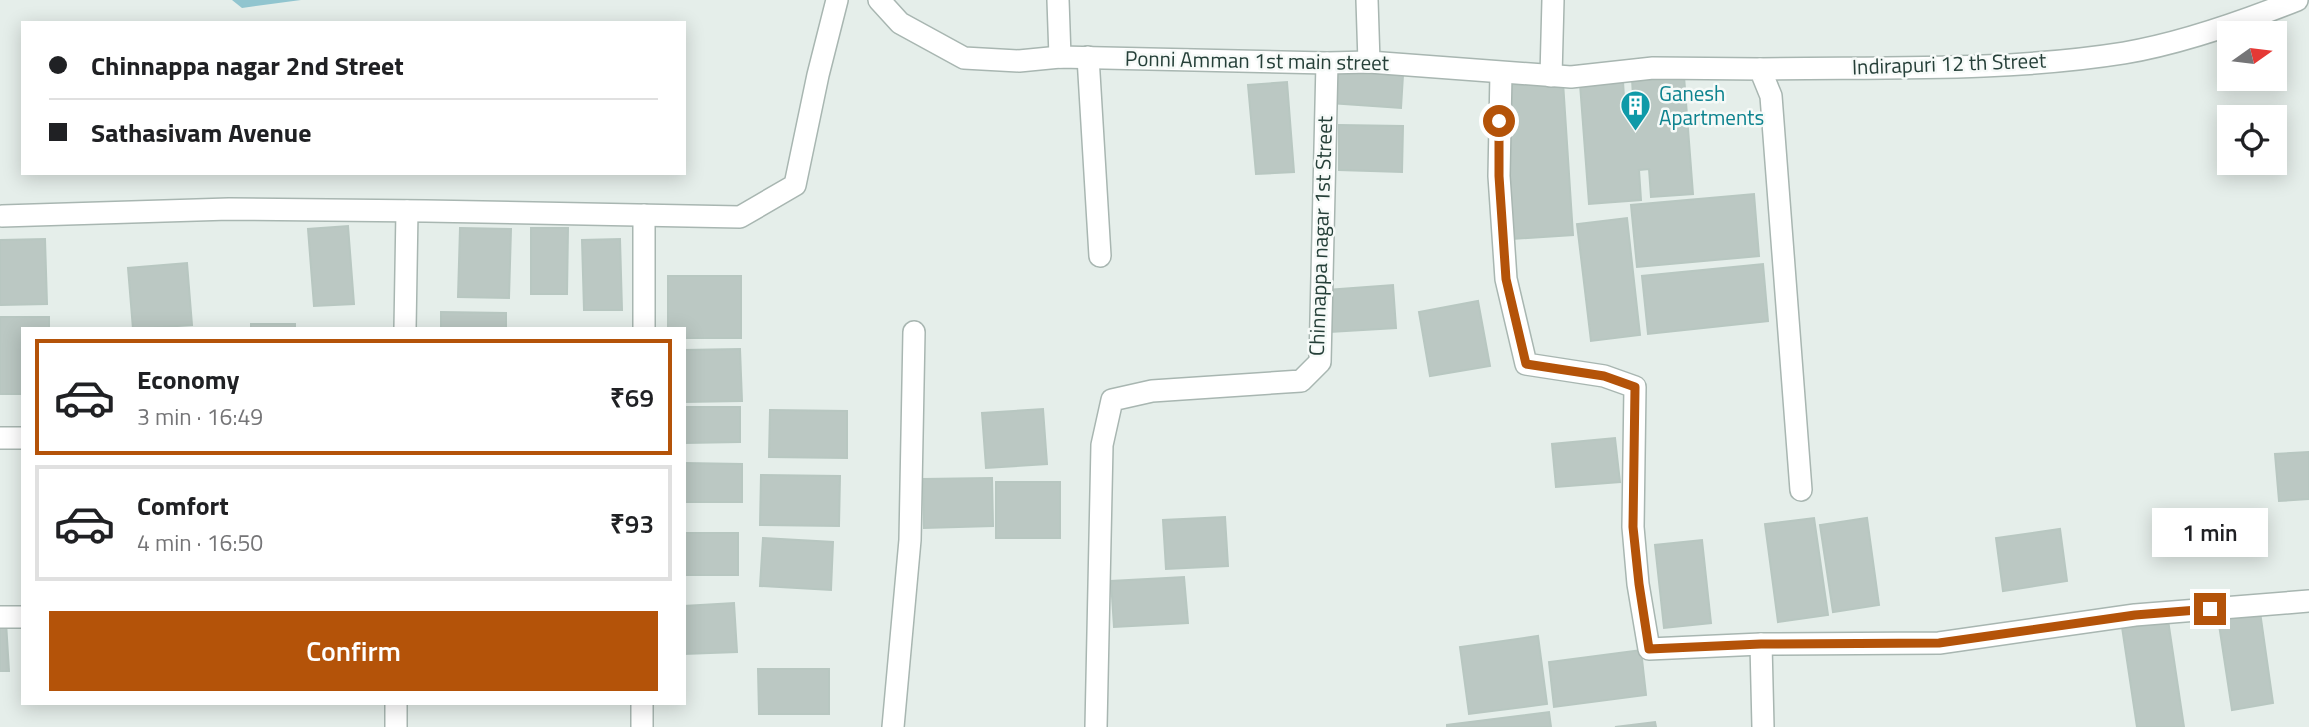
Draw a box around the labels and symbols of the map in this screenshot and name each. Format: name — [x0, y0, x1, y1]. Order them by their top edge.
north arrow — [2217, 21, 2287, 91]
street label: Ponni Amman 1st main street — [1125, 42, 1390, 78]
street label: Indirapuri 12 th Street — [1851, 44, 2047, 82]
place label: Ganesh Apartments — [1659, 77, 1764, 133]
building icon: Ganesh Apartments — [1619, 89, 1653, 133]
route start — [1483, 105, 1515, 137]
street label: Chinnappa nagar 1st Street — [1300, 115, 1340, 357]
callout: 1 min — [2152, 508, 2268, 556]
route end — [2194, 593, 2226, 625]

